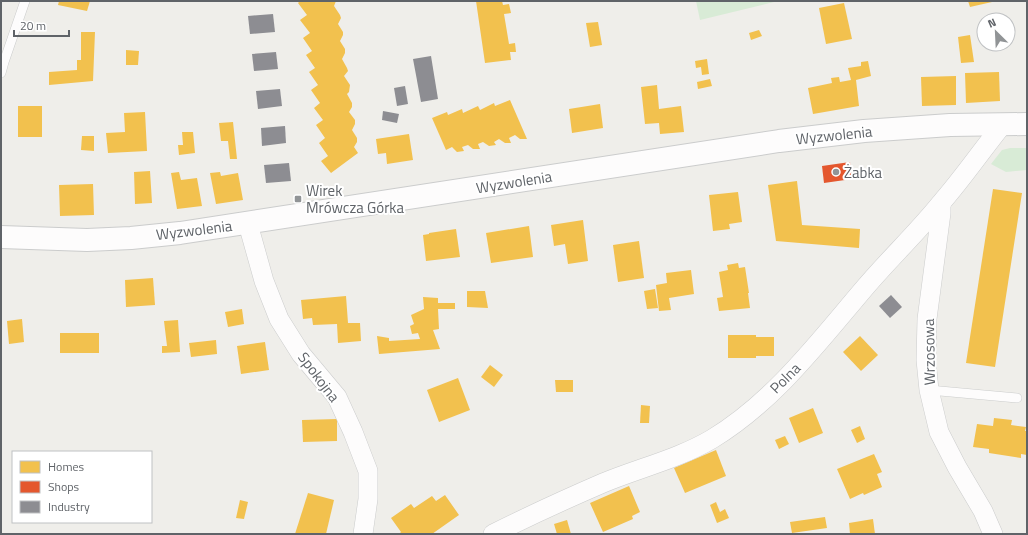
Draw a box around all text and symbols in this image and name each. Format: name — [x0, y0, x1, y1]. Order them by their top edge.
scale bar — [14, 12, 69, 38]
north arrow — [976, 12, 1016, 52]
text: N — [985, 14, 999, 32]
text: 20 m — [20, 16, 46, 35]
street label: Wyzwolenia — [795, 120, 874, 150]
place label: Żabka — [844, 161, 883, 184]
street label: Wyzwolenia — [474, 165, 554, 199]
marker: Żabka — [831, 167, 841, 177]
place label: Wirek Mrówcza Górka — [306, 179, 405, 219]
marker: Wirek Mrówcza Górka — [293, 194, 303, 204]
street label: Wyzwolenia — [155, 214, 234, 246]
street label: Wrzosowa — [917, 318, 941, 386]
street label: Spokojna — [292, 347, 346, 407]
street label: Polna — [764, 357, 806, 399]
legend — [12, 451, 152, 523]
text: Homes — [48, 457, 84, 476]
text: Shops — [48, 477, 80, 496]
text: Industry — [48, 497, 90, 516]

